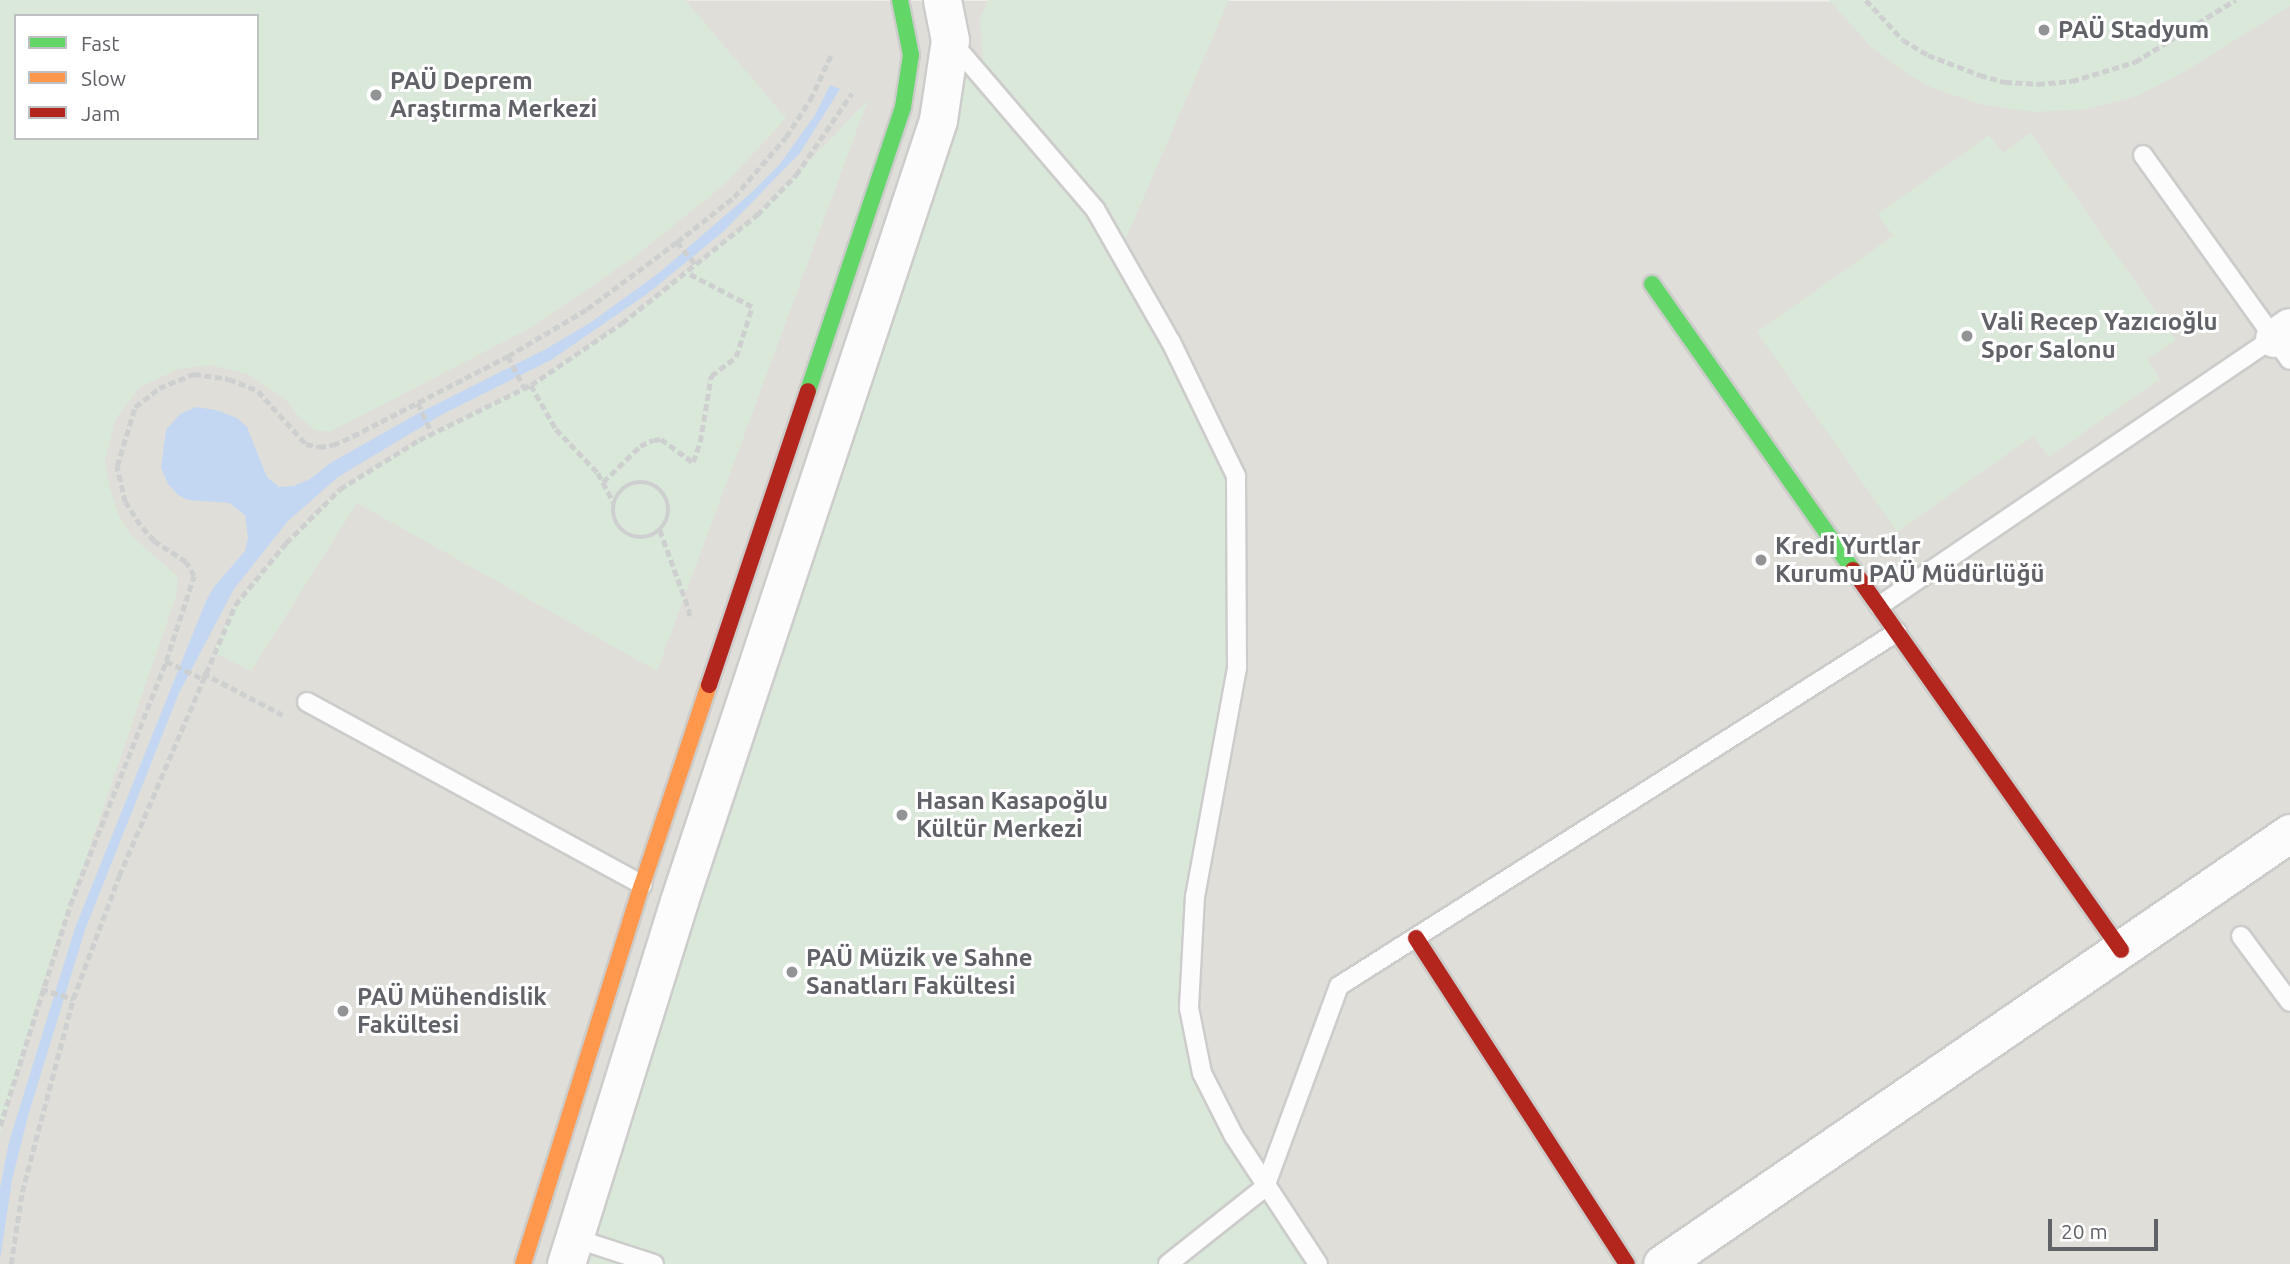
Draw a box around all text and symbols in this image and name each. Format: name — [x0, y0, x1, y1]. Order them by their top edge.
legend — [14, 14, 259, 140]
place label: PAÜ Stadyum — [2058, 16, 2209, 44]
marker: PAÜ Stadyum — [2036, 22, 2052, 38]
text: Fast — [81, 31, 119, 55]
text: Slow — [81, 66, 126, 90]
place label: PAÜ Deprem Araştırma Merkezi — [390, 67, 597, 123]
marker: PAÜ Deprem Araştırma Merkezi — [368, 87, 384, 103]
text: Jam — [81, 101, 120, 125]
place label: Vali Recep Yazıcıoğlu Spor Salonu — [1981, 308, 2218, 364]
marker: Vali Recep Yazıcıoğlu Spor Salonu — [1959, 328, 1975, 344]
place label: Kredi Yurtlar Kurumu PAÜ Müdürlüğü — [1775, 532, 2045, 588]
marker: Kredi Yurtlar Kurumu PAÜ Müdürlüğü — [1753, 552, 1769, 568]
place label: Hasan Kasapoğlu Kültür Merkezi — [916, 787, 1108, 843]
marker: Hasan Kasapoğlu Kültür Merkezi — [894, 807, 910, 823]
place label: PAÜ Müzik ve Sahne Sanatları Fakültesi — [806, 944, 1033, 1000]
marker: PAÜ Müzik ve Sahne Sanatları Fakültesi — [784, 964, 800, 980]
place label: PAÜ Mühendislik Fakültesi — [357, 983, 547, 1039]
marker: PAÜ Mühendislik Fakültesi — [335, 1003, 351, 1019]
scale bar — [2052, 1204, 2162, 1248]
text: 20 m — [2061, 1219, 2108, 1243]

